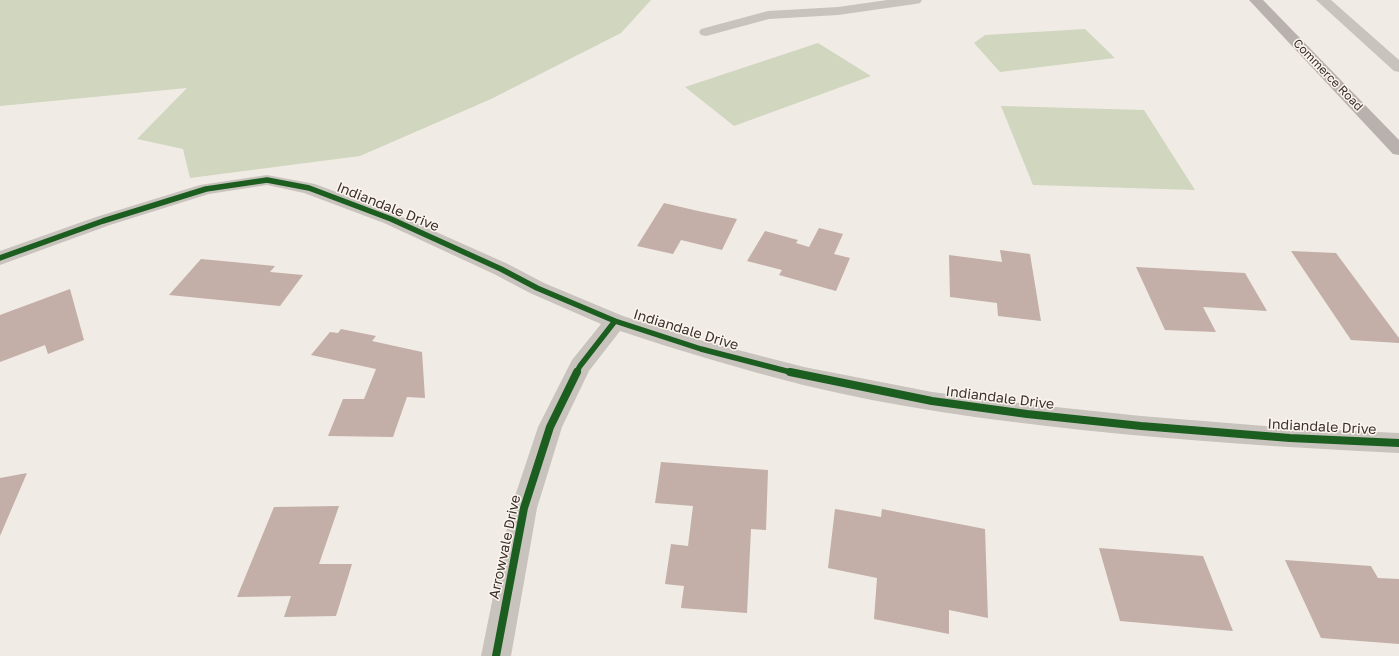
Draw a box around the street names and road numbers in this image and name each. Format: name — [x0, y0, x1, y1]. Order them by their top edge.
street label: Commerce Road — [1290, 36, 1366, 114]
street label: Indiandale Drive — [334, 179, 442, 235]
street label: Indiandale Drive — [631, 306, 741, 354]
street label: Indiandale Drive — [945, 383, 1055, 413]
street label: Indiandale Drive — [1267, 416, 1377, 438]
street label: Arrowvale Drive — [486, 493, 524, 601]

